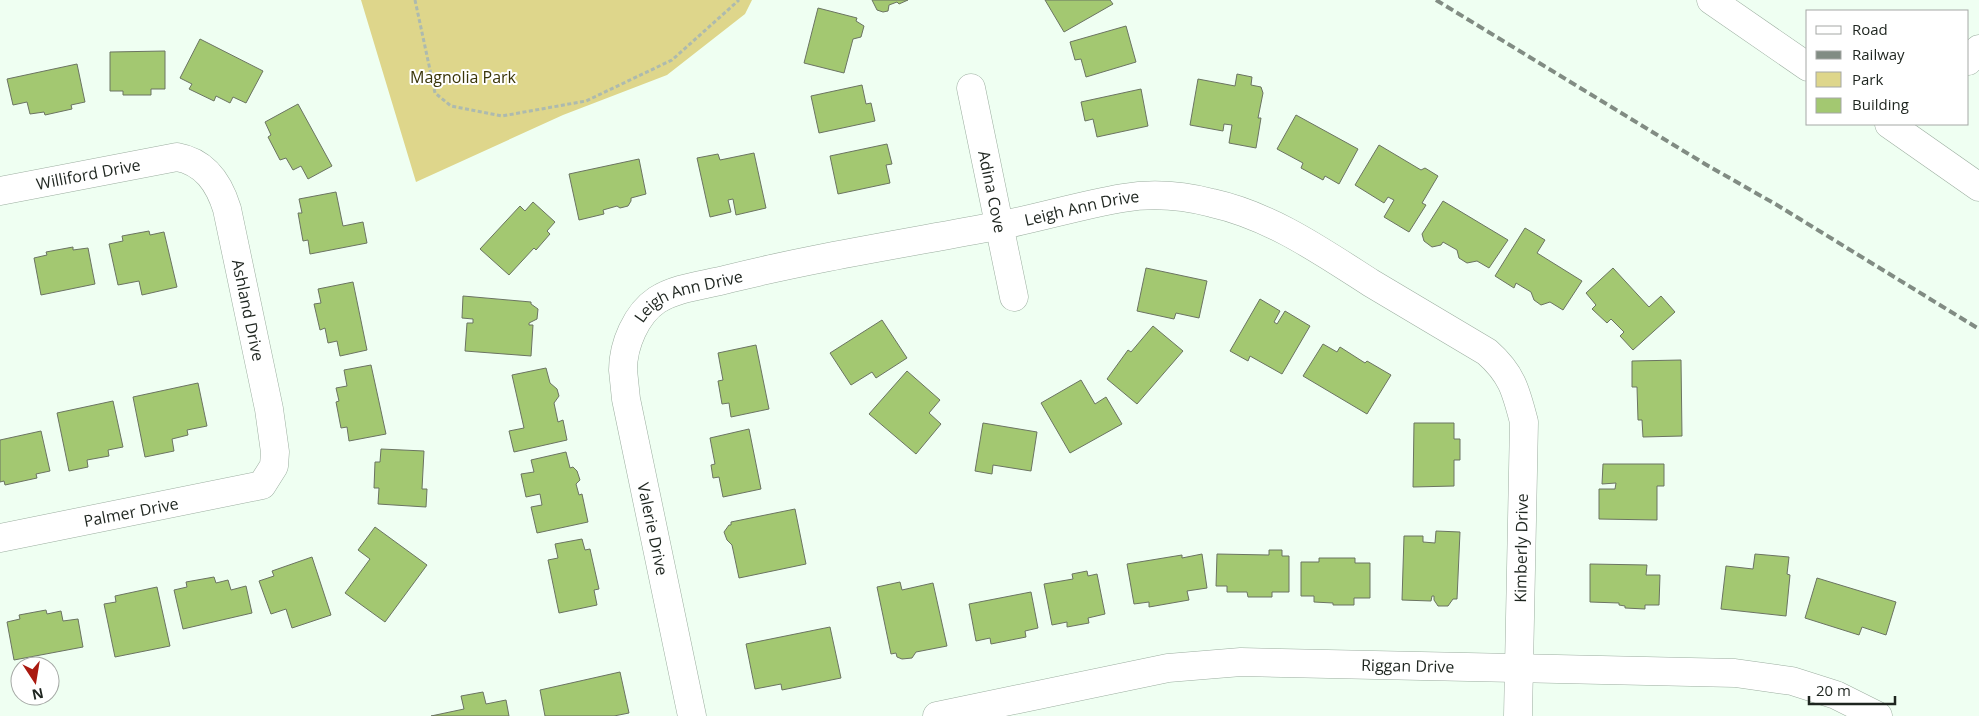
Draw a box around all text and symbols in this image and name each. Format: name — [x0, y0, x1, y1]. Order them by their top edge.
legend — [1806, 10, 1969, 125]
text: Road — [1852, 19, 1888, 39]
text: Railway — [1852, 44, 1905, 64]
park label: Magnolia Park — [410, 66, 517, 88]
text: Park — [1852, 69, 1883, 89]
text: Building — [1852, 94, 1909, 114]
street label: Adina Cove — [973, 149, 1012, 235]
street label: Williford Drive — [34, 153, 142, 195]
street label: Leigh Ann Drive — [1022, 185, 1140, 231]
street label: Ashland Drive — [227, 257, 270, 363]
street label: Leigh Ann Drive — [629, 265, 745, 327]
street label: Valerie Drive — [632, 481, 674, 577]
street label: Palmer Drive — [82, 492, 180, 532]
street label: Kimberly Drive — [1509, 493, 1533, 603]
street label: Riggan Drive — [1361, 654, 1455, 678]
north arrow — [10, 656, 60, 706]
scale bar — [1809, 674, 1895, 706]
text: 20 m — [1816, 680, 1851, 700]
text: N — [30, 684, 45, 705]

